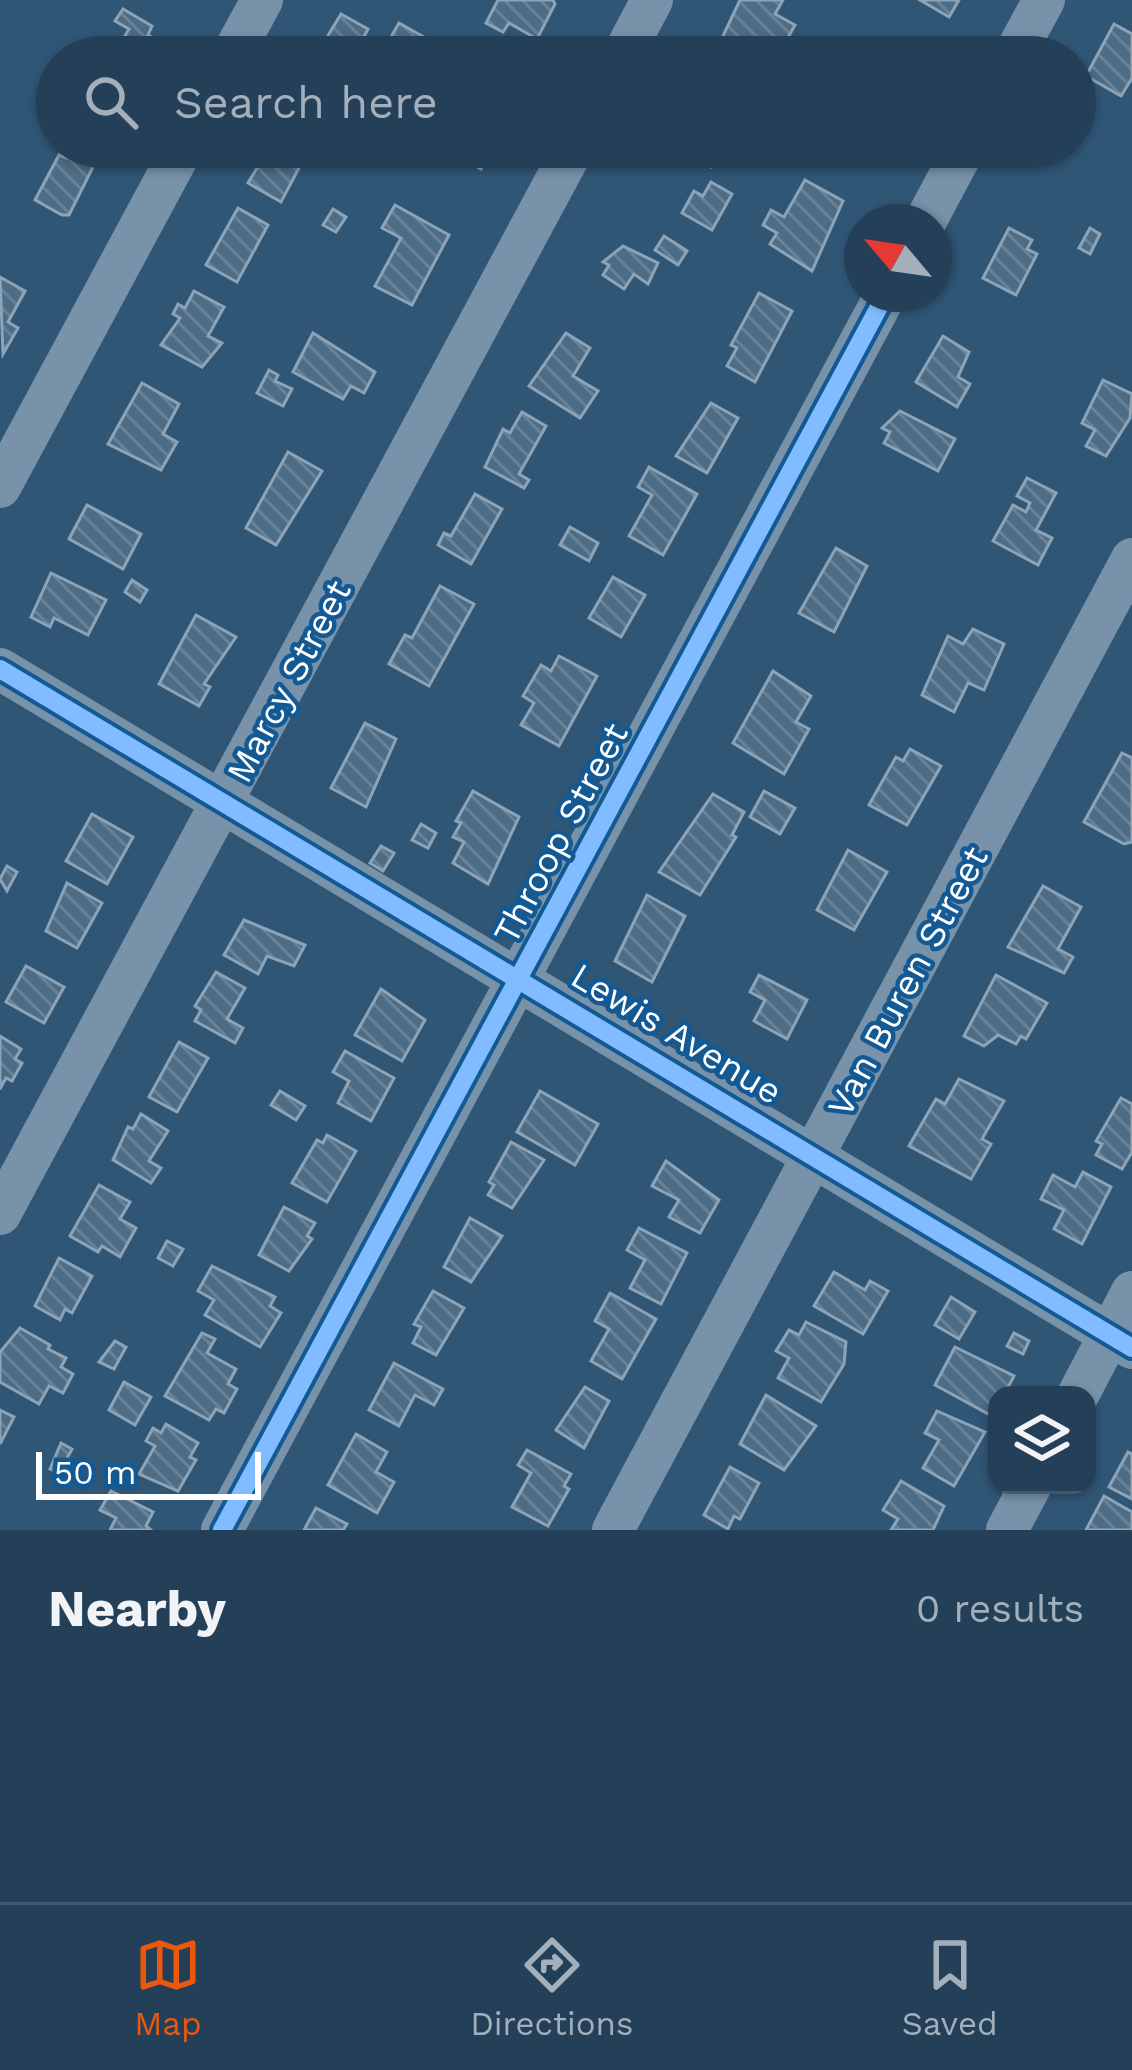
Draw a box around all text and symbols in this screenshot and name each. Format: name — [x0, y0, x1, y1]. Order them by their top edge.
search box — [36, 36, 1096, 168]
icon: search — [78, 69, 144, 135]
text: Search here — [174, 76, 438, 129]
north arrow — [844, 204, 952, 312]
street label: Marcy Street — [218, 573, 360, 790]
street label: Throop Street — [485, 716, 637, 951]
street label: Van Buren Street — [819, 839, 997, 1124]
street label: Lewis Avenue — [564, 955, 789, 1113]
map controls — [988, 1386, 1096, 1494]
button: layers — [988, 1386, 1096, 1494]
scale bar — [36, 1446, 261, 1499]
text: 50 m — [54, 1453, 136, 1492]
text: Nearby — [48, 1579, 226, 1638]
text: 0 results — [916, 1586, 1084, 1631]
tab: Map — [134, 1932, 202, 2043]
tab: Directions — [470, 1932, 633, 2043]
tab: Saved — [902, 1932, 998, 2043]

